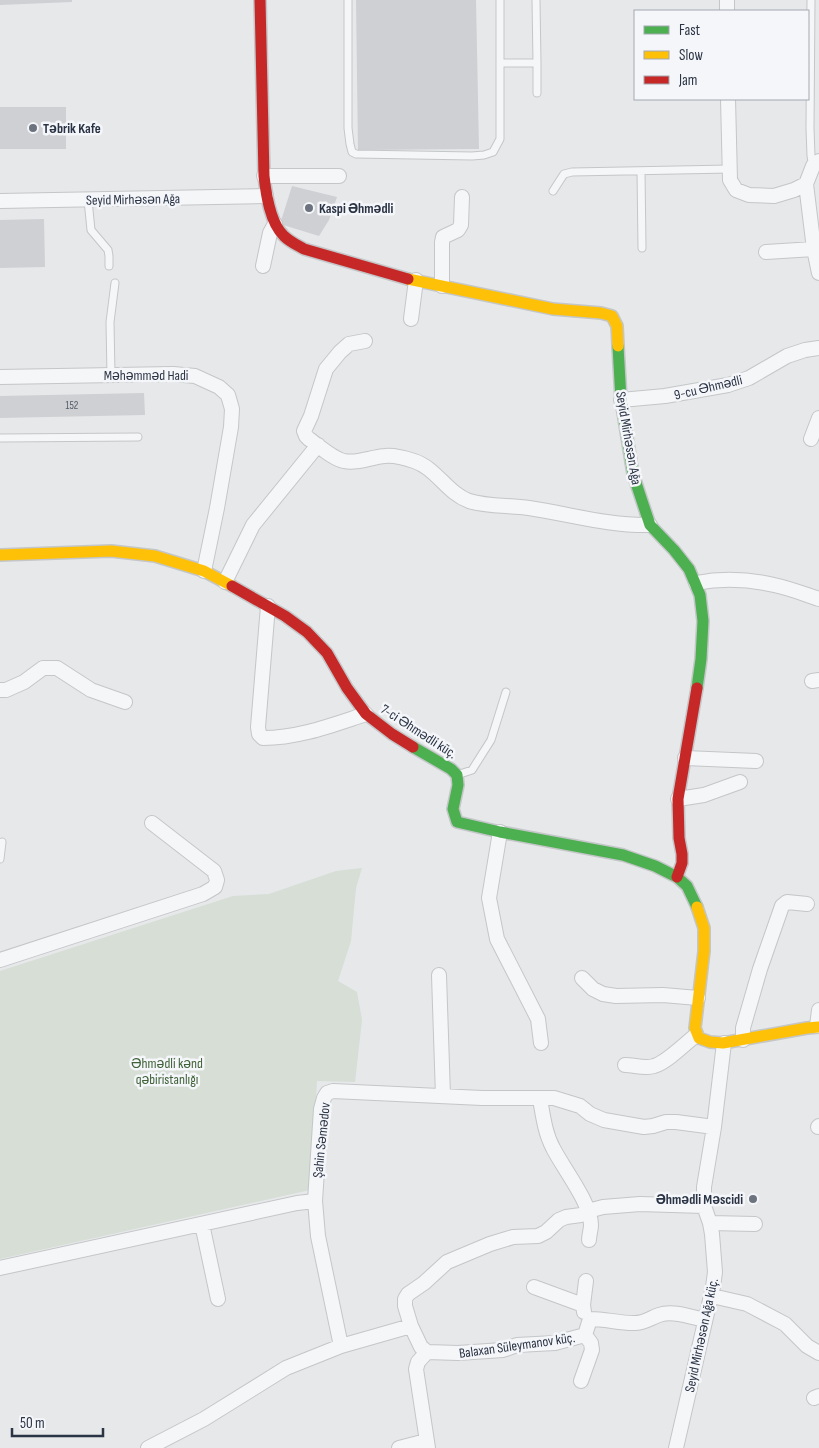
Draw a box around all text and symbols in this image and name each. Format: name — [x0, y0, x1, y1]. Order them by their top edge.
legend — [634, 10, 809, 100]
text: Fast — [679, 21, 701, 40]
text: Slow — [679, 46, 703, 65]
text: Jam — [678, 71, 697, 90]
place label: Təbrik Kafe — [43, 120, 101, 137]
marker: Təbrik Kafe — [27, 122, 39, 134]
street label: Seyid Mirhəsən Ağa — [86, 190, 180, 209]
place label: Kaspi Əhmədli — [319, 200, 394, 217]
marker: Kaspi Əhmədli — [303, 202, 315, 214]
street label: Məhəmməd Hadi — [104, 367, 188, 384]
street label: 9-cu Əhmədli — [672, 371, 744, 404]
street label: Seyid Mirhəsən Ağa — [612, 390, 645, 486]
house number: 152 — [66, 399, 79, 412]
street label: 7-ci Əhmədli küç. — [378, 701, 460, 762]
park label: Əhmədli kənd qəbiristanlığı — [131, 1055, 203, 1088]
street label: Şahin Səmədov — [309, 1101, 334, 1179]
place label: Әhmәdli Mәscidi — [656, 1191, 743, 1208]
marker: Әhmәdli Mәscidi — [747, 1193, 759, 1205]
street label: Seyid Mirhəsən Ağa küç. — [681, 1276, 722, 1394]
street label: Balaxan Süleymanov küç. — [458, 1329, 576, 1362]
scale bar — [12, 1406, 104, 1438]
text: 50 m — [20, 1414, 45, 1433]

